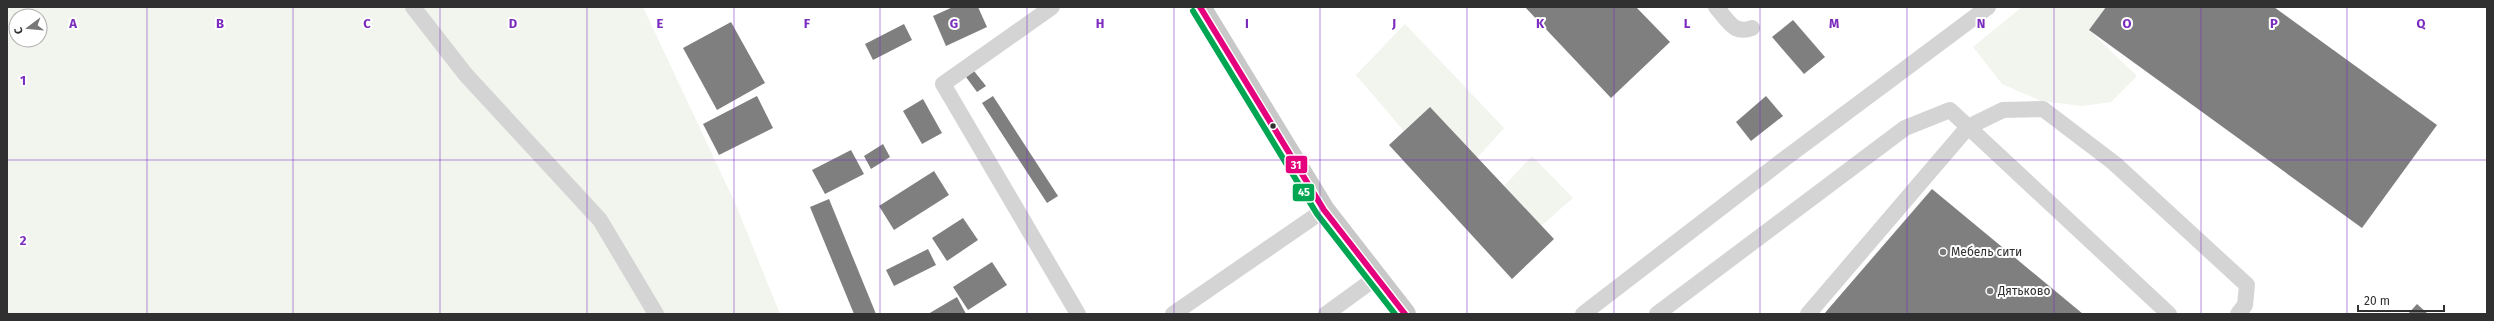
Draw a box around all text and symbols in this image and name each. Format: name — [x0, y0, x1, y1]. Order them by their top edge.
north arrow — [8, 8, 48, 48]
text: A — [68, 16, 77, 31]
text: B — [216, 16, 224, 31]
text: C — [363, 16, 371, 31]
text: D — [509, 16, 518, 31]
text: E — [657, 16, 664, 31]
text: F — [804, 16, 811, 31]
text: G — [950, 16, 958, 31]
text: H — [1096, 16, 1104, 31]
text: I — [1245, 16, 1249, 31]
text: J — [1391, 16, 1396, 31]
text: K — [1536, 16, 1545, 31]
text: L — [1684, 16, 1691, 31]
text: M — [1829, 16, 1839, 31]
text: N — [1977, 16, 1985, 31]
text: O — [2123, 16, 2132, 31]
text: P — [2270, 16, 2278, 31]
text: Q — [2417, 16, 2427, 31]
text: С — [12, 25, 26, 35]
text: 1 — [20, 73, 26, 88]
unlabelled marker — [1268, 121, 1278, 131]
line badge: 31 — [1285, 155, 1308, 174]
text: 31 — [1290, 159, 1301, 172]
line badge: 45 — [1292, 183, 1315, 202]
text: 45 — [1298, 186, 1310, 199]
text: 2 — [20, 233, 27, 248]
place label: Мебель сити — [1951, 245, 2022, 259]
marker: Мебель сити — [1938, 247, 1948, 257]
place label: Дятьково — [1997, 284, 2050, 298]
marker: Дятьково — [1985, 286, 1995, 296]
scale bar — [2358, 287, 2444, 313]
text: 20 m — [2364, 294, 2390, 308]

